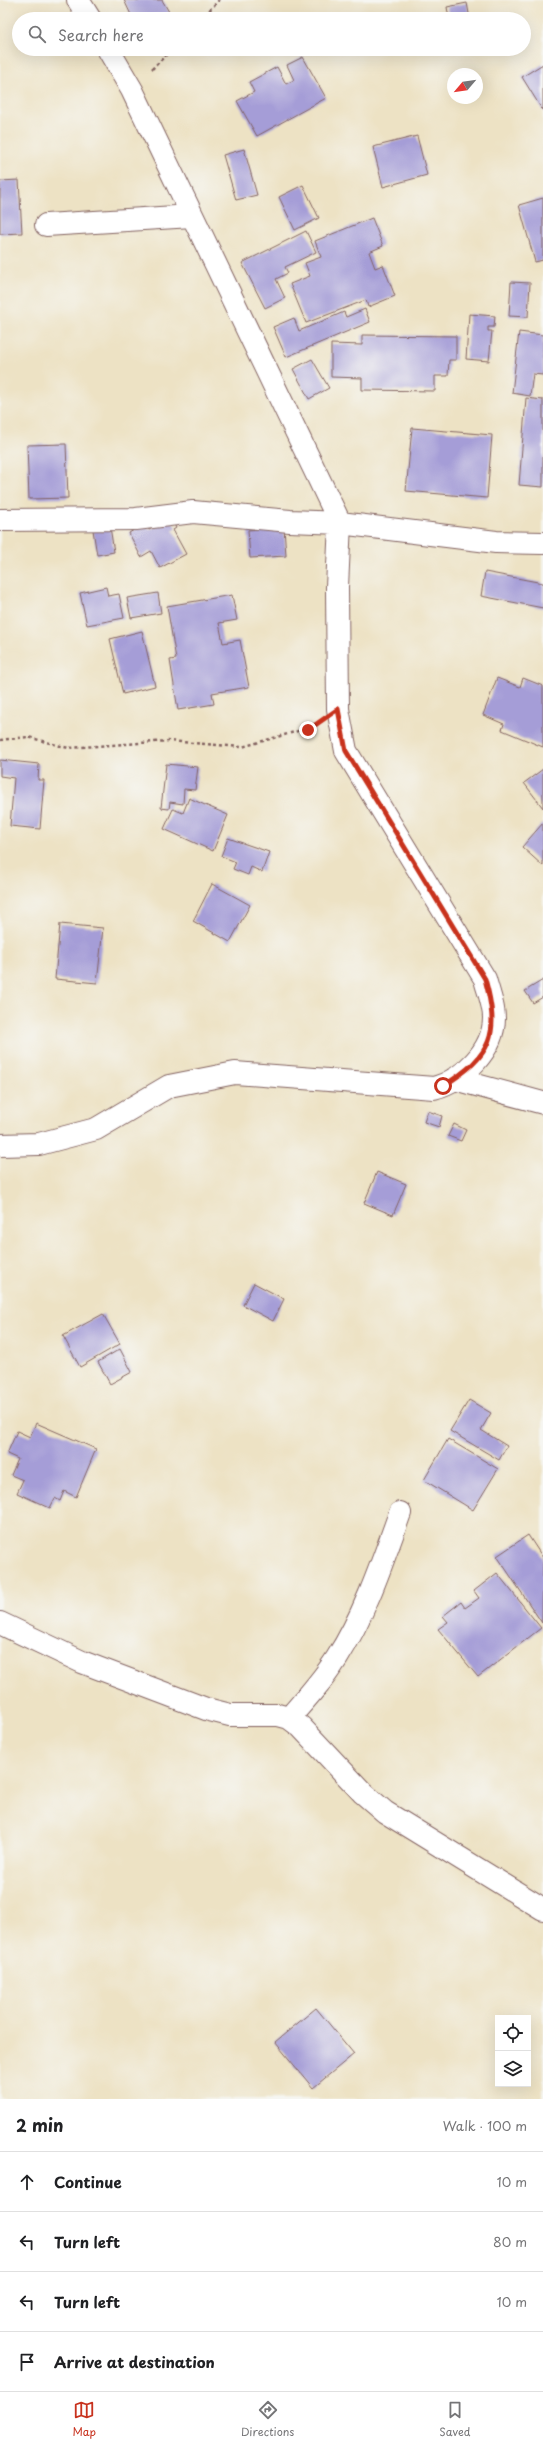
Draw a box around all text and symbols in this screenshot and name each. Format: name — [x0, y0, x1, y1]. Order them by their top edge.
search box — [12, 12, 531, 56]
icon: search — [26, 23, 48, 45]
text: Search here — [58, 23, 144, 46]
north arrow — [447, 68, 483, 104]
route end — [299, 721, 317, 739]
route start — [434, 1077, 452, 1095]
map controls — [495, 2015, 531, 2087]
button: locate — [495, 2015, 531, 2051]
button: layers — [495, 2051, 531, 2087]
text: 2 min — [16, 2112, 63, 2138]
text: Walk · 100 m — [443, 2116, 527, 2135]
text: Continue — [54, 2170, 122, 2193]
icon: ahead — [16, 2171, 38, 2193]
text: 10 m — [497, 2172, 527, 2191]
text: Turn left — [54, 2230, 120, 2253]
icon: left — [16, 2231, 38, 2253]
text: 80 m — [493, 2232, 527, 2251]
text: Turn left — [54, 2290, 120, 2313]
icon: left — [16, 2291, 38, 2313]
text: 10 m — [497, 2292, 527, 2311]
text: Arrive at destination — [54, 2350, 215, 2373]
icon: arrive — [16, 2351, 38, 2373]
tab: Map — [72, 2399, 96, 2440]
tab: Directions — [241, 2399, 294, 2440]
tab: Saved — [439, 2399, 471, 2440]

